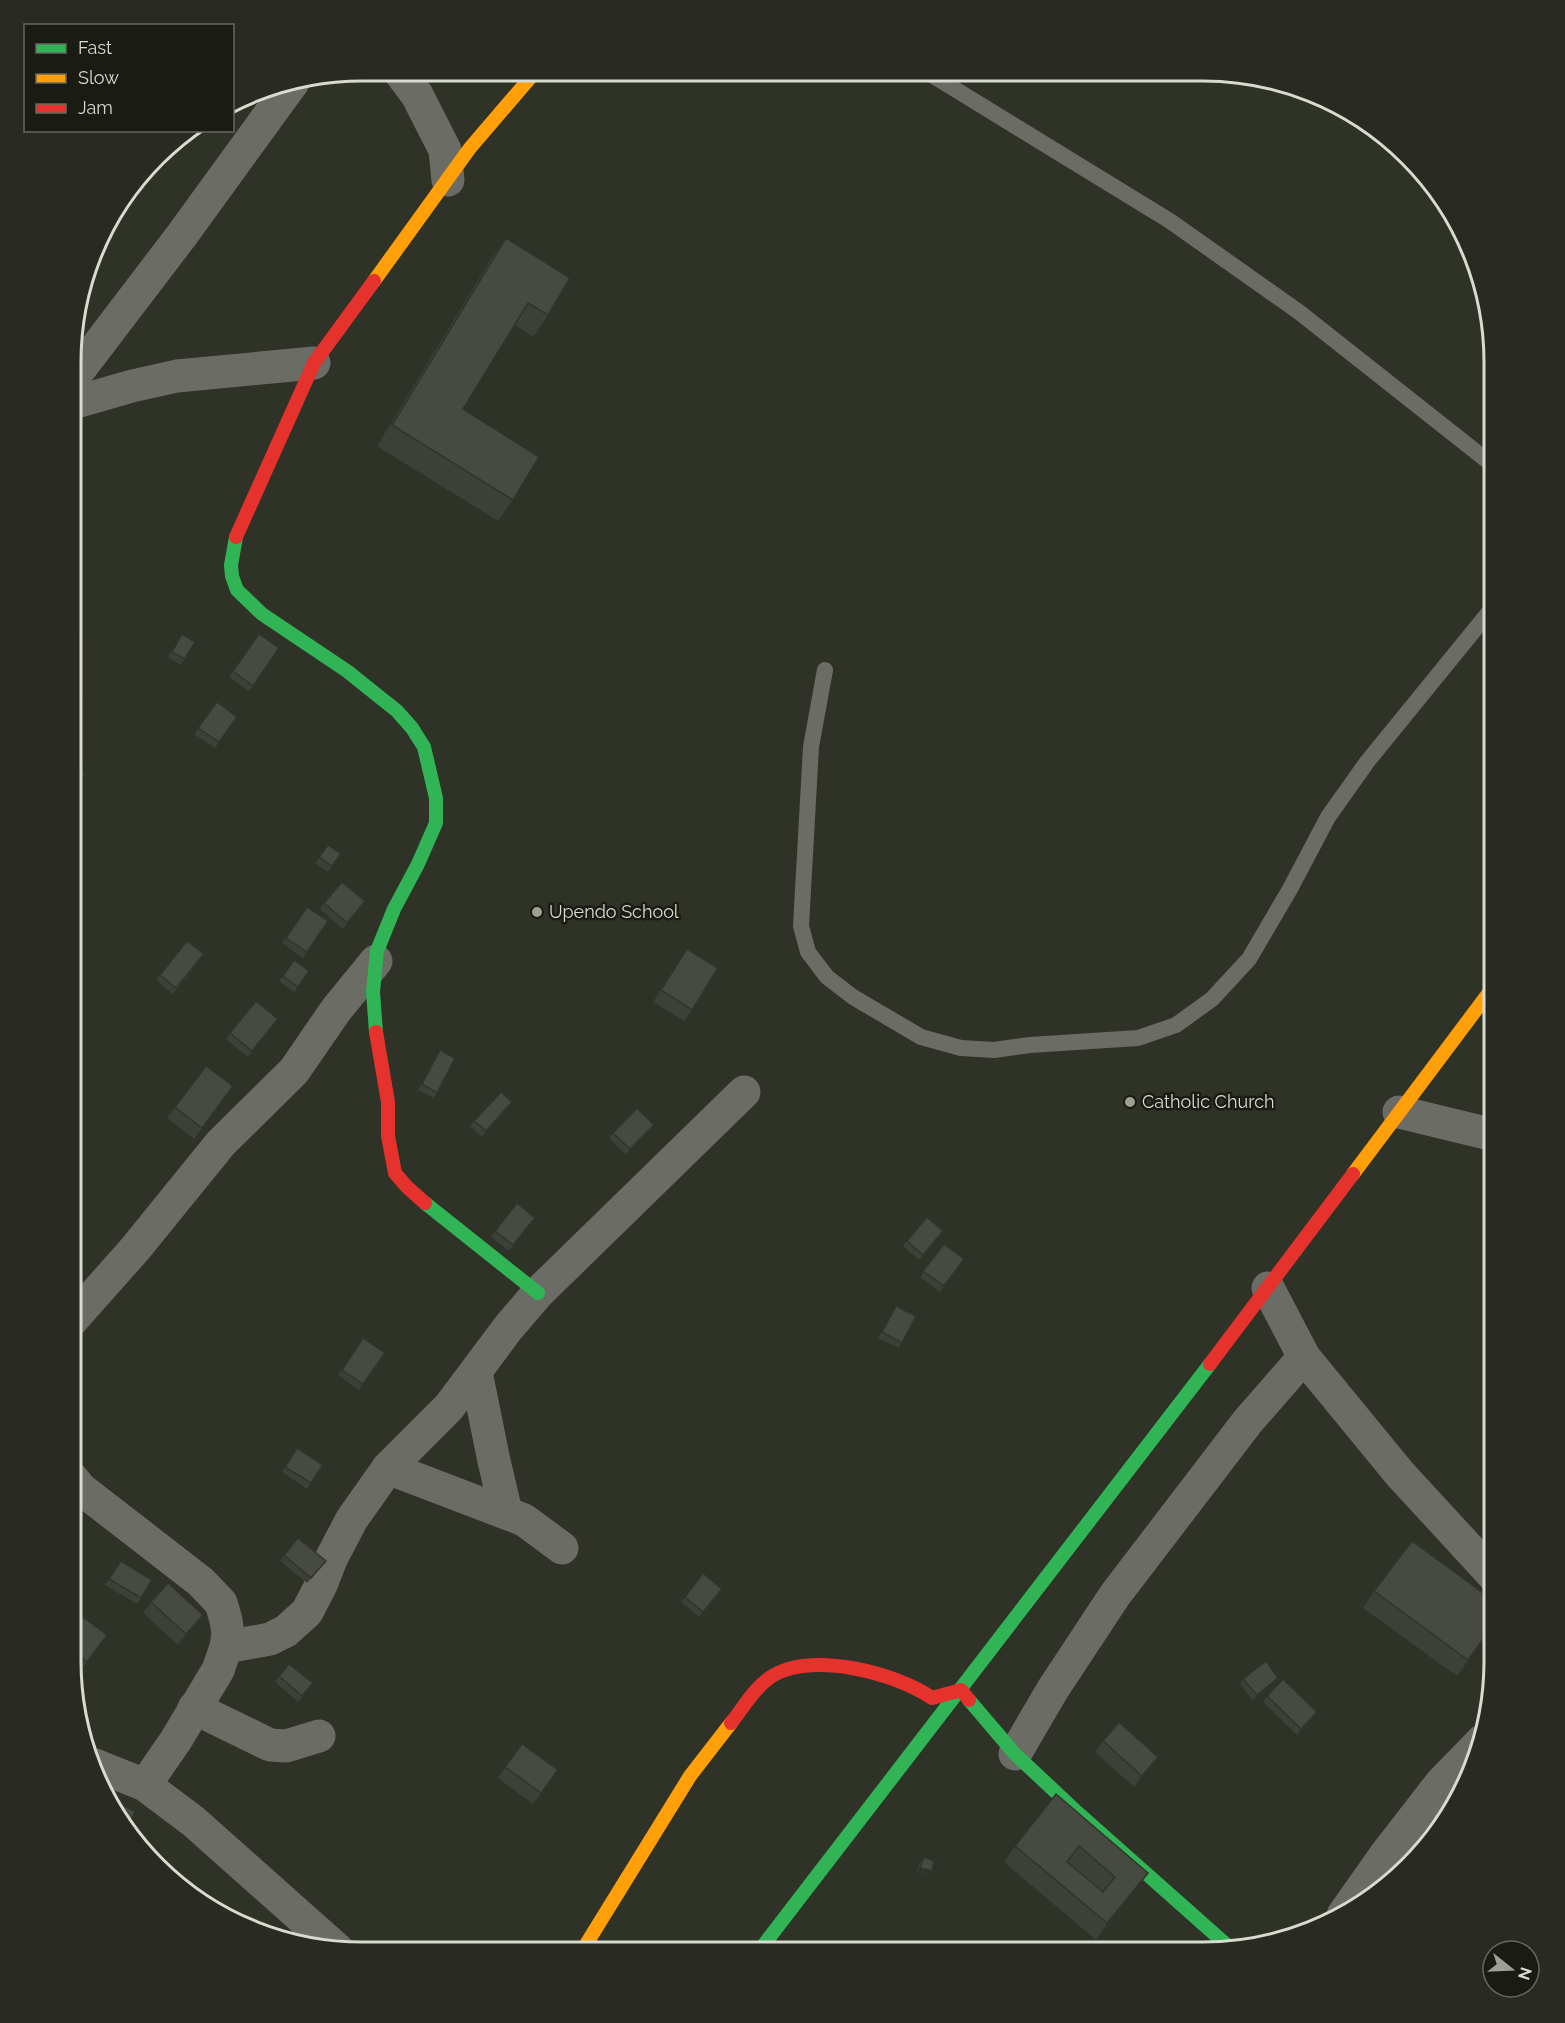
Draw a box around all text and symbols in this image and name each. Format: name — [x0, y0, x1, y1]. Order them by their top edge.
legend — [24, 24, 234, 132]
text: Fast — [78, 37, 112, 58]
text: Slow — [78, 67, 119, 88]
text: Jam — [78, 97, 113, 118]
place label: Upendo School — [549, 901, 679, 922]
marker: Upendo School — [530, 905, 544, 919]
place label: Catholic Church — [1142, 1091, 1275, 1112]
marker: Catholic Church — [1123, 1095, 1137, 1109]
north arrow — [1481, 1939, 1541, 1999]
text: N — [1514, 1965, 1536, 1982]

